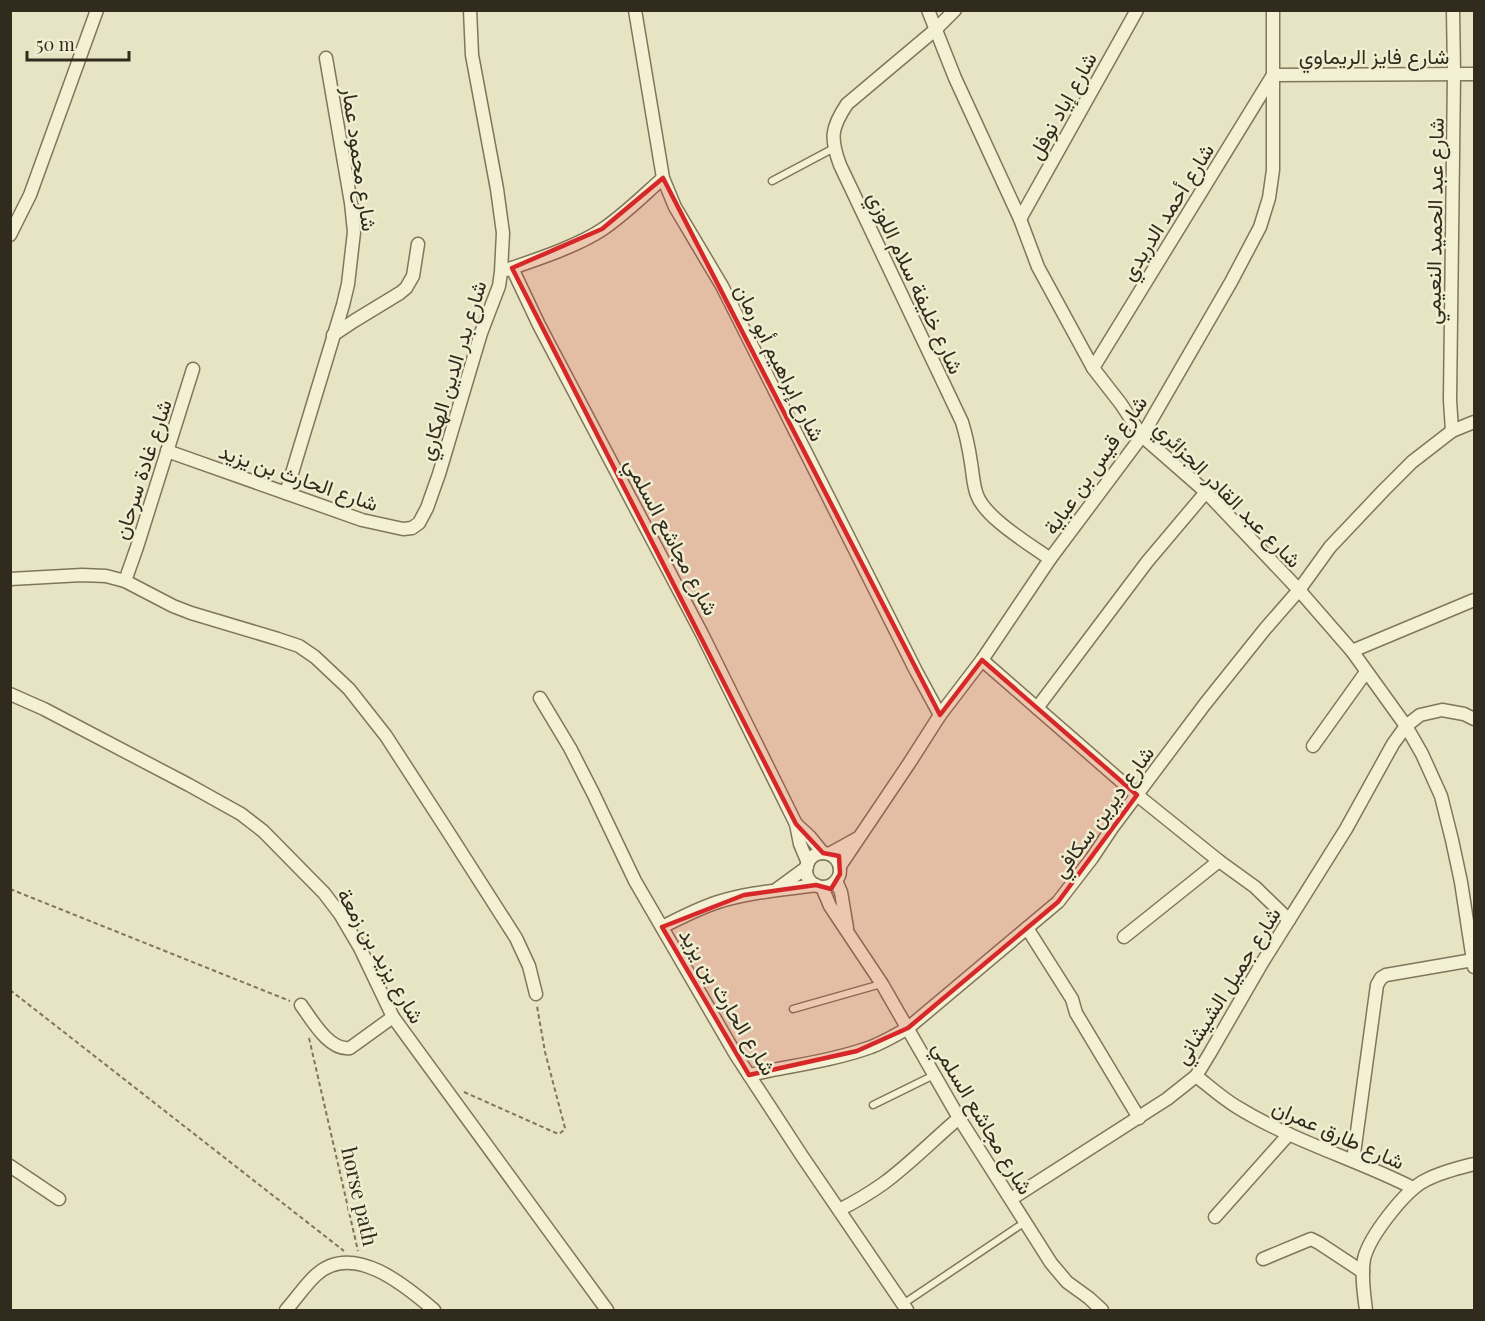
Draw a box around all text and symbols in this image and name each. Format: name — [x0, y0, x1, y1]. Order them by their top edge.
scale bar — [27, 24, 129, 62]
text: 50 m — [36, 32, 75, 56]
street label: شارع فايز الريماوي — [1299, 41, 1449, 74]
street label: شارع إياد نوفل — [1020, 46, 1104, 165]
street label: شارع محمود عمار — [335, 84, 385, 233]
street label: شارع عبد الحميد النعيمي — [1417, 117, 1454, 325]
street label: شارع أحمد الدريدي — [1113, 137, 1224, 287]
street label: شارع خليفة سلام اللوزي — [858, 186, 972, 380]
street label: شارع بدر الدين الهكاري — [410, 277, 496, 465]
street label: شارع إبراهيم أبو رمان — [727, 279, 833, 446]
street label: شارع قيس بن عباية — [1036, 389, 1154, 540]
street label: شارع غادة سرحان — [105, 395, 179, 543]
street label: شارع عبد القادر الجزائري — [1146, 413, 1309, 576]
street label: شارع الحارث بن يزيد — [215, 436, 383, 518]
street label: شارع مجاشع السلمي — [615, 453, 726, 622]
street label: شارع ديرين سكافي — [1045, 739, 1163, 885]
street label: شارع يزيد بن زمعة — [330, 882, 432, 1029]
street label: شارع جميل الشيشاني — [1166, 901, 1290, 1072]
street label: شارع الحارث بن يزيد — [672, 922, 784, 1081]
street label: شارع مجاشع السلمي — [923, 1035, 1041, 1201]
street label: شارع طارق عمران — [1268, 1091, 1409, 1176]
street label: horse path — [336, 1144, 386, 1249]

